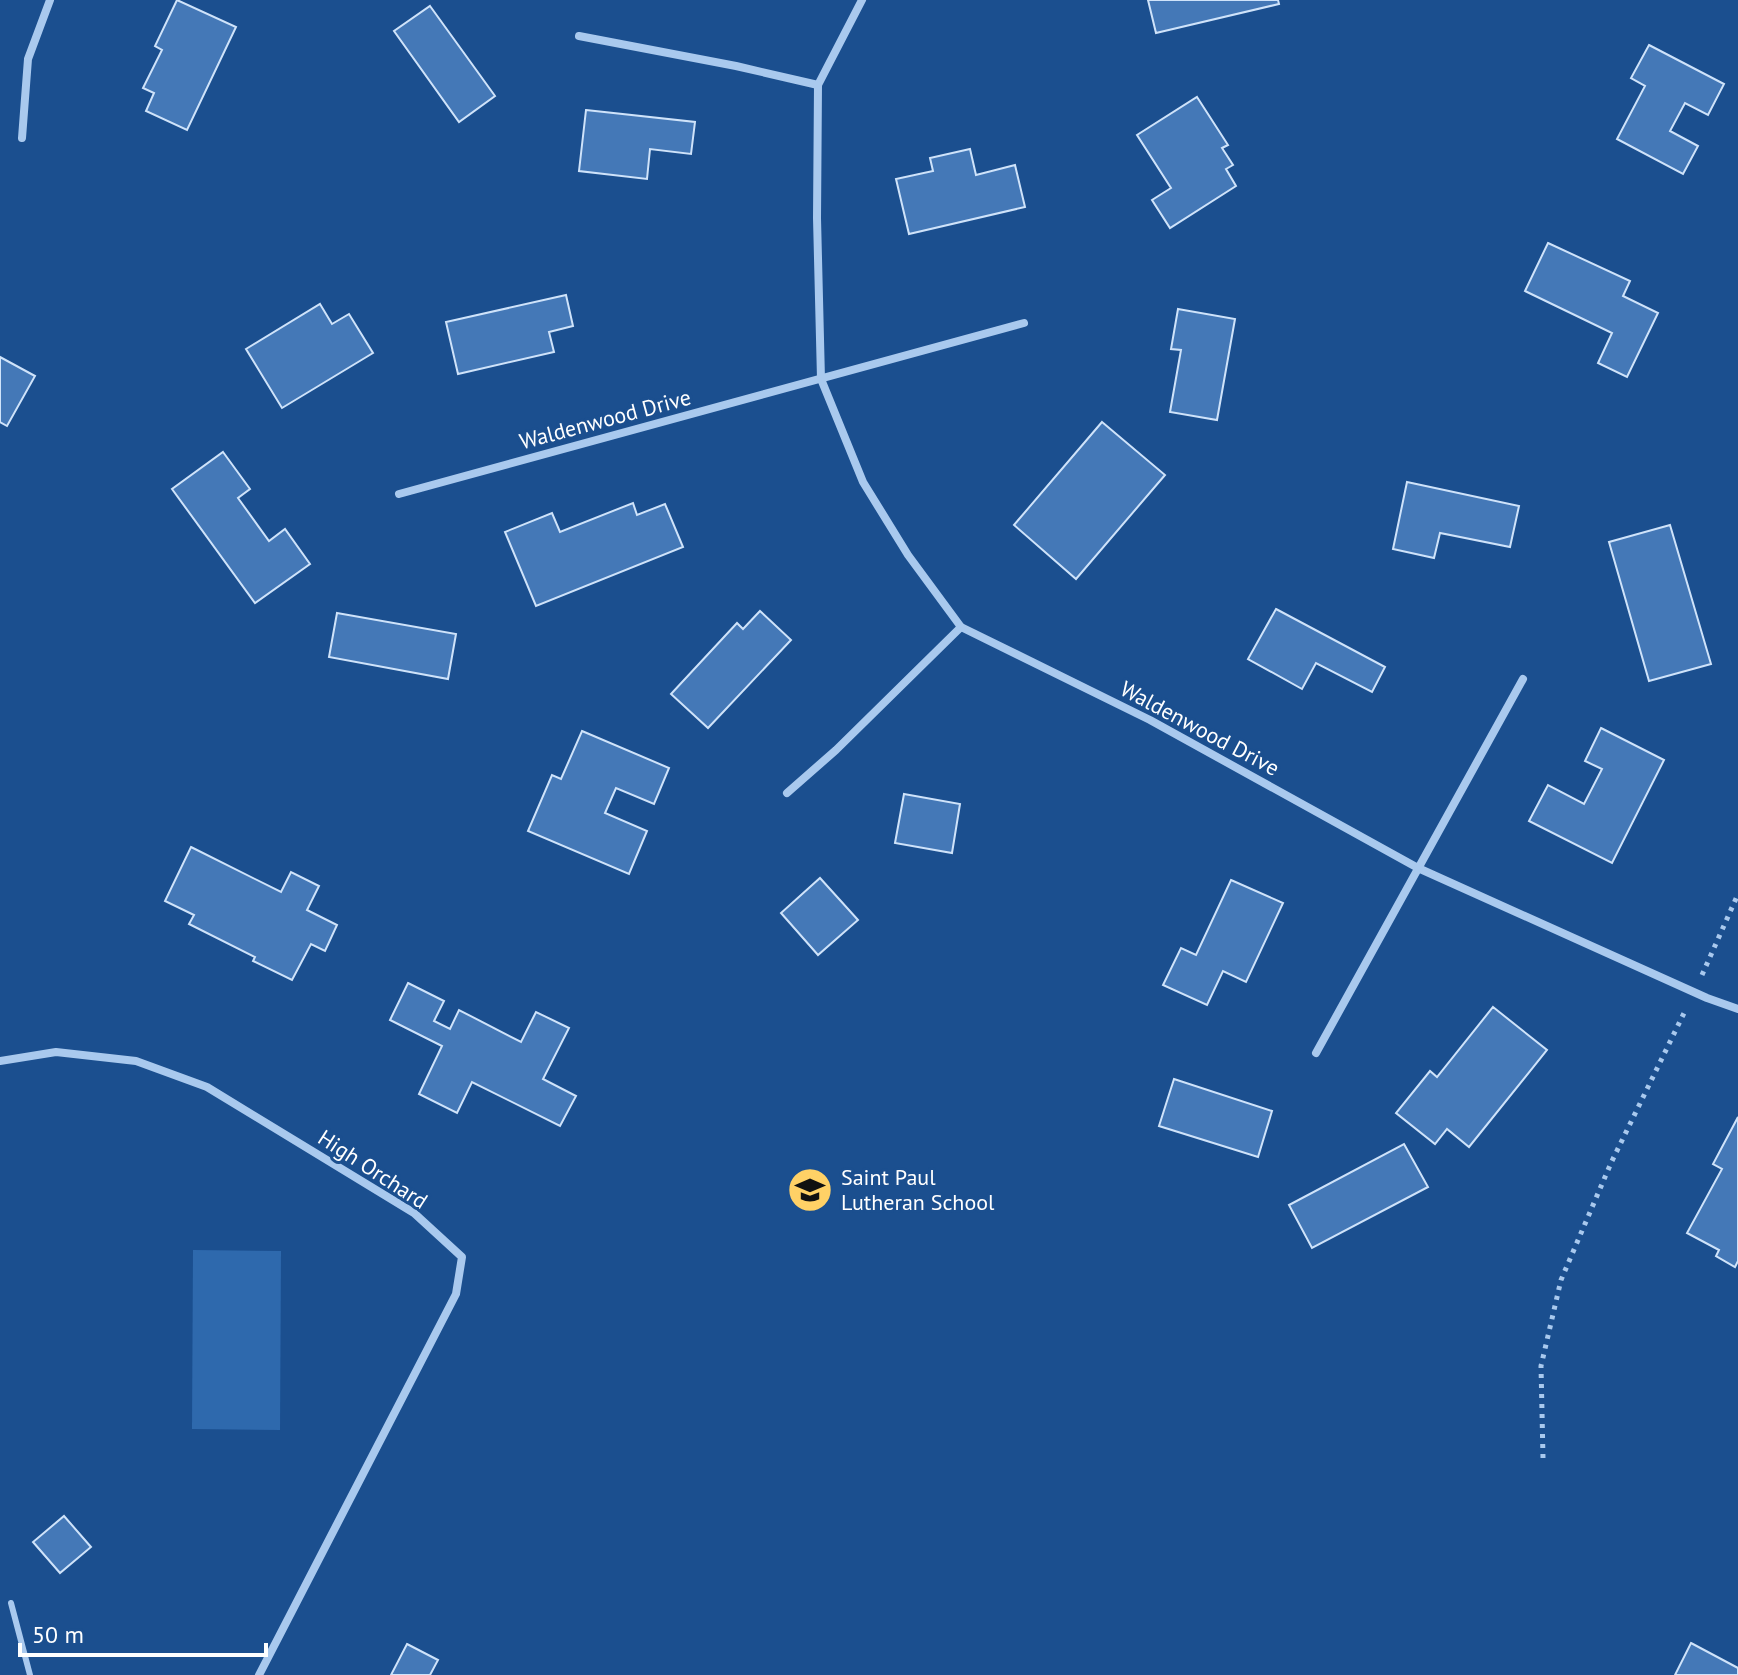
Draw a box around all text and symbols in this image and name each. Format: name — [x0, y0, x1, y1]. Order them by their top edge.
street label: Waldenwood Drive — [516, 383, 694, 455]
street label: Waldenwood Drive — [1116, 674, 1284, 782]
street label: High Orchard — [313, 1123, 433, 1215]
place label: Saint Paul Lutheran School — [841, 1163, 995, 1216]
school or university icon: Saint Paul Lutheran School — [786, 1166, 834, 1214]
scale bar — [20, 1607, 266, 1657]
text: 50 m — [32, 1619, 84, 1650]

